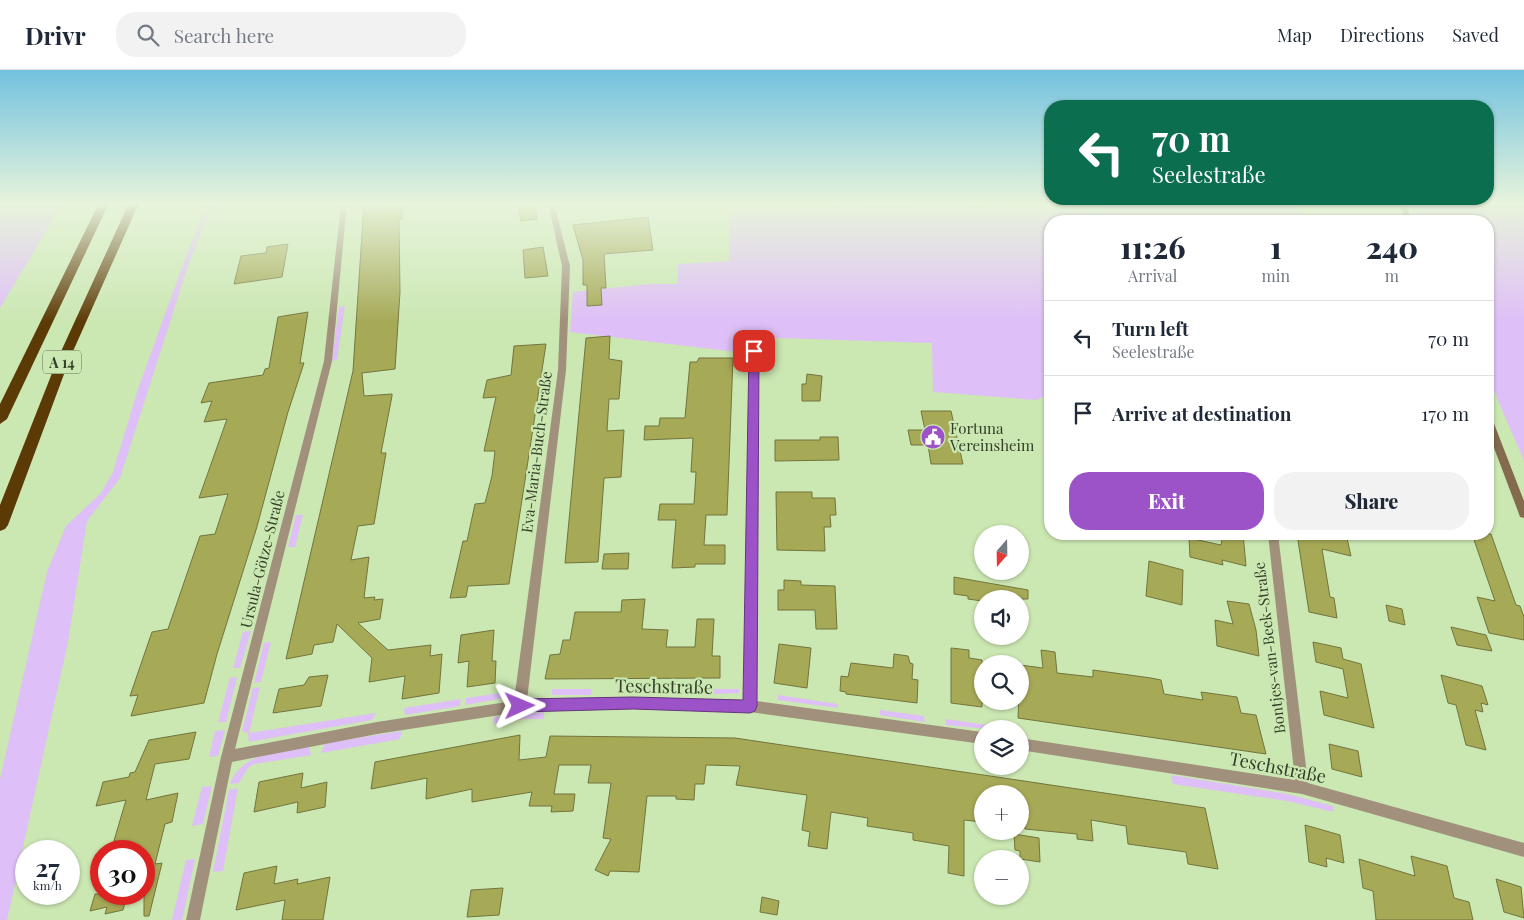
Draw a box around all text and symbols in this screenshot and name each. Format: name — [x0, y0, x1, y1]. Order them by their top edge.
search box — [116, 12, 466, 57]
text: Drivr — [25, 19, 86, 51]
icon: search — [134, 21, 162, 49]
text: Search here — [174, 22, 274, 48]
text: Map — [1277, 23, 1312, 47]
text: Directions — [1340, 23, 1424, 47]
text: Saved — [1452, 23, 1499, 47]
text: 70 m — [1152, 114, 1230, 161]
icon: left — [1069, 120, 1134, 185]
text: Seelestraße — [1152, 159, 1266, 189]
text: 11:26 — [1120, 227, 1186, 267]
text: 1 — [1270, 227, 1282, 267]
text: 240 — [1366, 227, 1418, 267]
text: Arrival — [1128, 265, 1177, 286]
text: min — [1262, 265, 1290, 286]
text: m — [1385, 265, 1399, 286]
text: Turn left — [1112, 315, 1189, 341]
icon: left — [1069, 324, 1097, 352]
text: 70 m — [1428, 325, 1469, 351]
pin — [733, 330, 775, 372]
icon: arrive — [740, 337, 768, 365]
text: Seelestraße — [1112, 341, 1195, 362]
road number: A 14 — [43, 350, 81, 374]
street label: Eva-Maria-Buch-Straße — [516, 370, 556, 534]
icon: arrive — [1069, 399, 1097, 427]
text: Arrive at destination — [1112, 400, 1292, 426]
text: 170 m — [1421, 400, 1469, 426]
place label: Fortuna Vereinsheim — [949, 418, 1035, 455]
public building icon: Fortuna Vereinsheim — [920, 424, 946, 450]
button: Exit — [1069, 472, 1264, 530]
button: Share — [1274, 472, 1469, 530]
street label: Ursula-Götze-Straße — [235, 488, 289, 630]
north arrow — [974, 525, 1029, 580]
map controls — [974, 525, 1029, 905]
street label: Bontjes-van-Beek-Straße — [1249, 561, 1289, 735]
button: sound — [974, 590, 1029, 645]
button: search — [974, 655, 1029, 710]
street label: Teschstraße — [615, 673, 713, 699]
position arrow — [493, 679, 545, 731]
button: layers — [974, 720, 1029, 775]
street label: Teschstraße — [1228, 746, 1328, 788]
button: + — [974, 785, 1029, 840]
speed limit sign: 30 — [90, 840, 155, 905]
text: 27 — [35, 850, 60, 883]
button: − — [974, 850, 1029, 905]
text: km/h — [33, 877, 62, 893]

